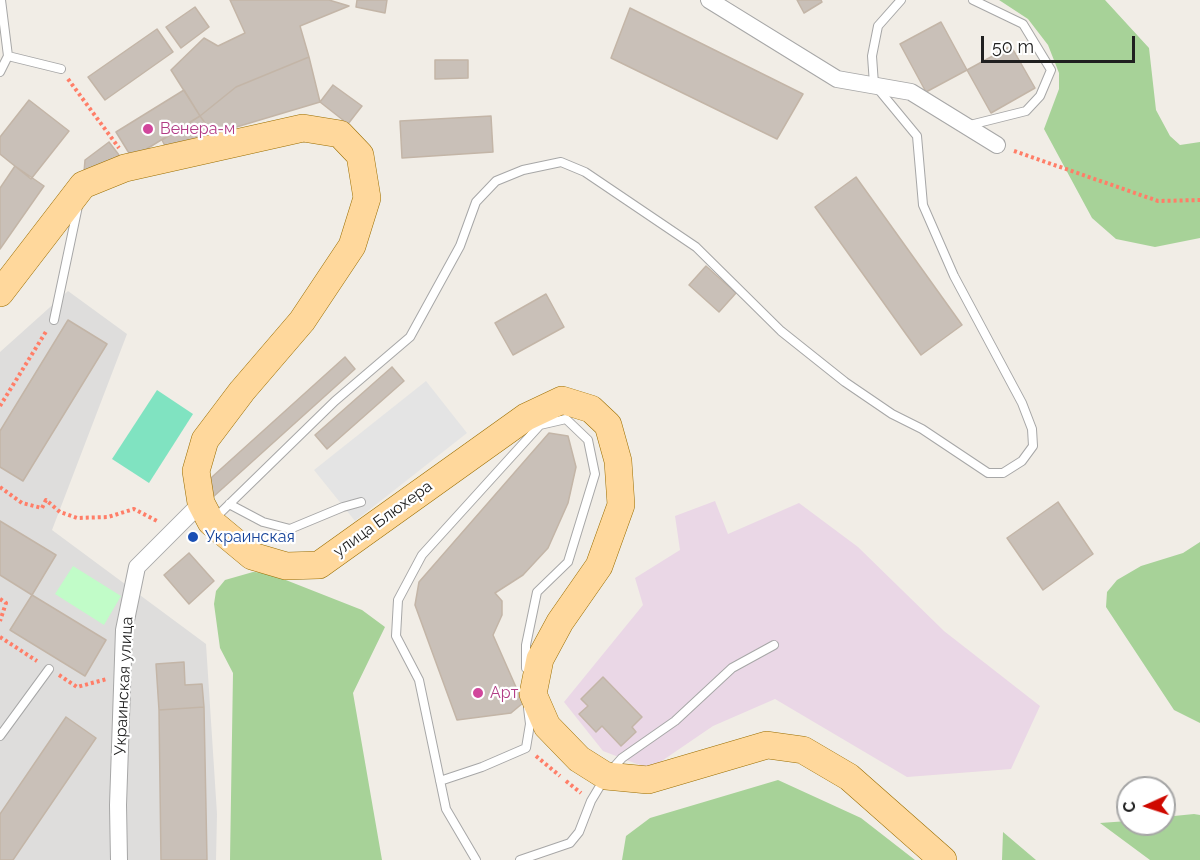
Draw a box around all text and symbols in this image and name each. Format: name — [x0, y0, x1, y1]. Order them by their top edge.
scale bar — [984, 24, 1138, 62]
text: 50 m — [992, 36, 1034, 57]
place label: Венера-м — [160, 119, 235, 139]
marker: Венера-м — [141, 122, 155, 136]
street label: улица Блюхера — [330, 477, 436, 561]
place label: Украинская — [205, 527, 295, 547]
marker: Украинская — [186, 530, 200, 544]
street label: Украинская улица — [111, 616, 137, 756]
place label: Арт — [490, 683, 518, 703]
marker: Арт — [471, 686, 485, 700]
north arrow — [1116, 776, 1176, 836]
text: С — [1120, 801, 1139, 813]

